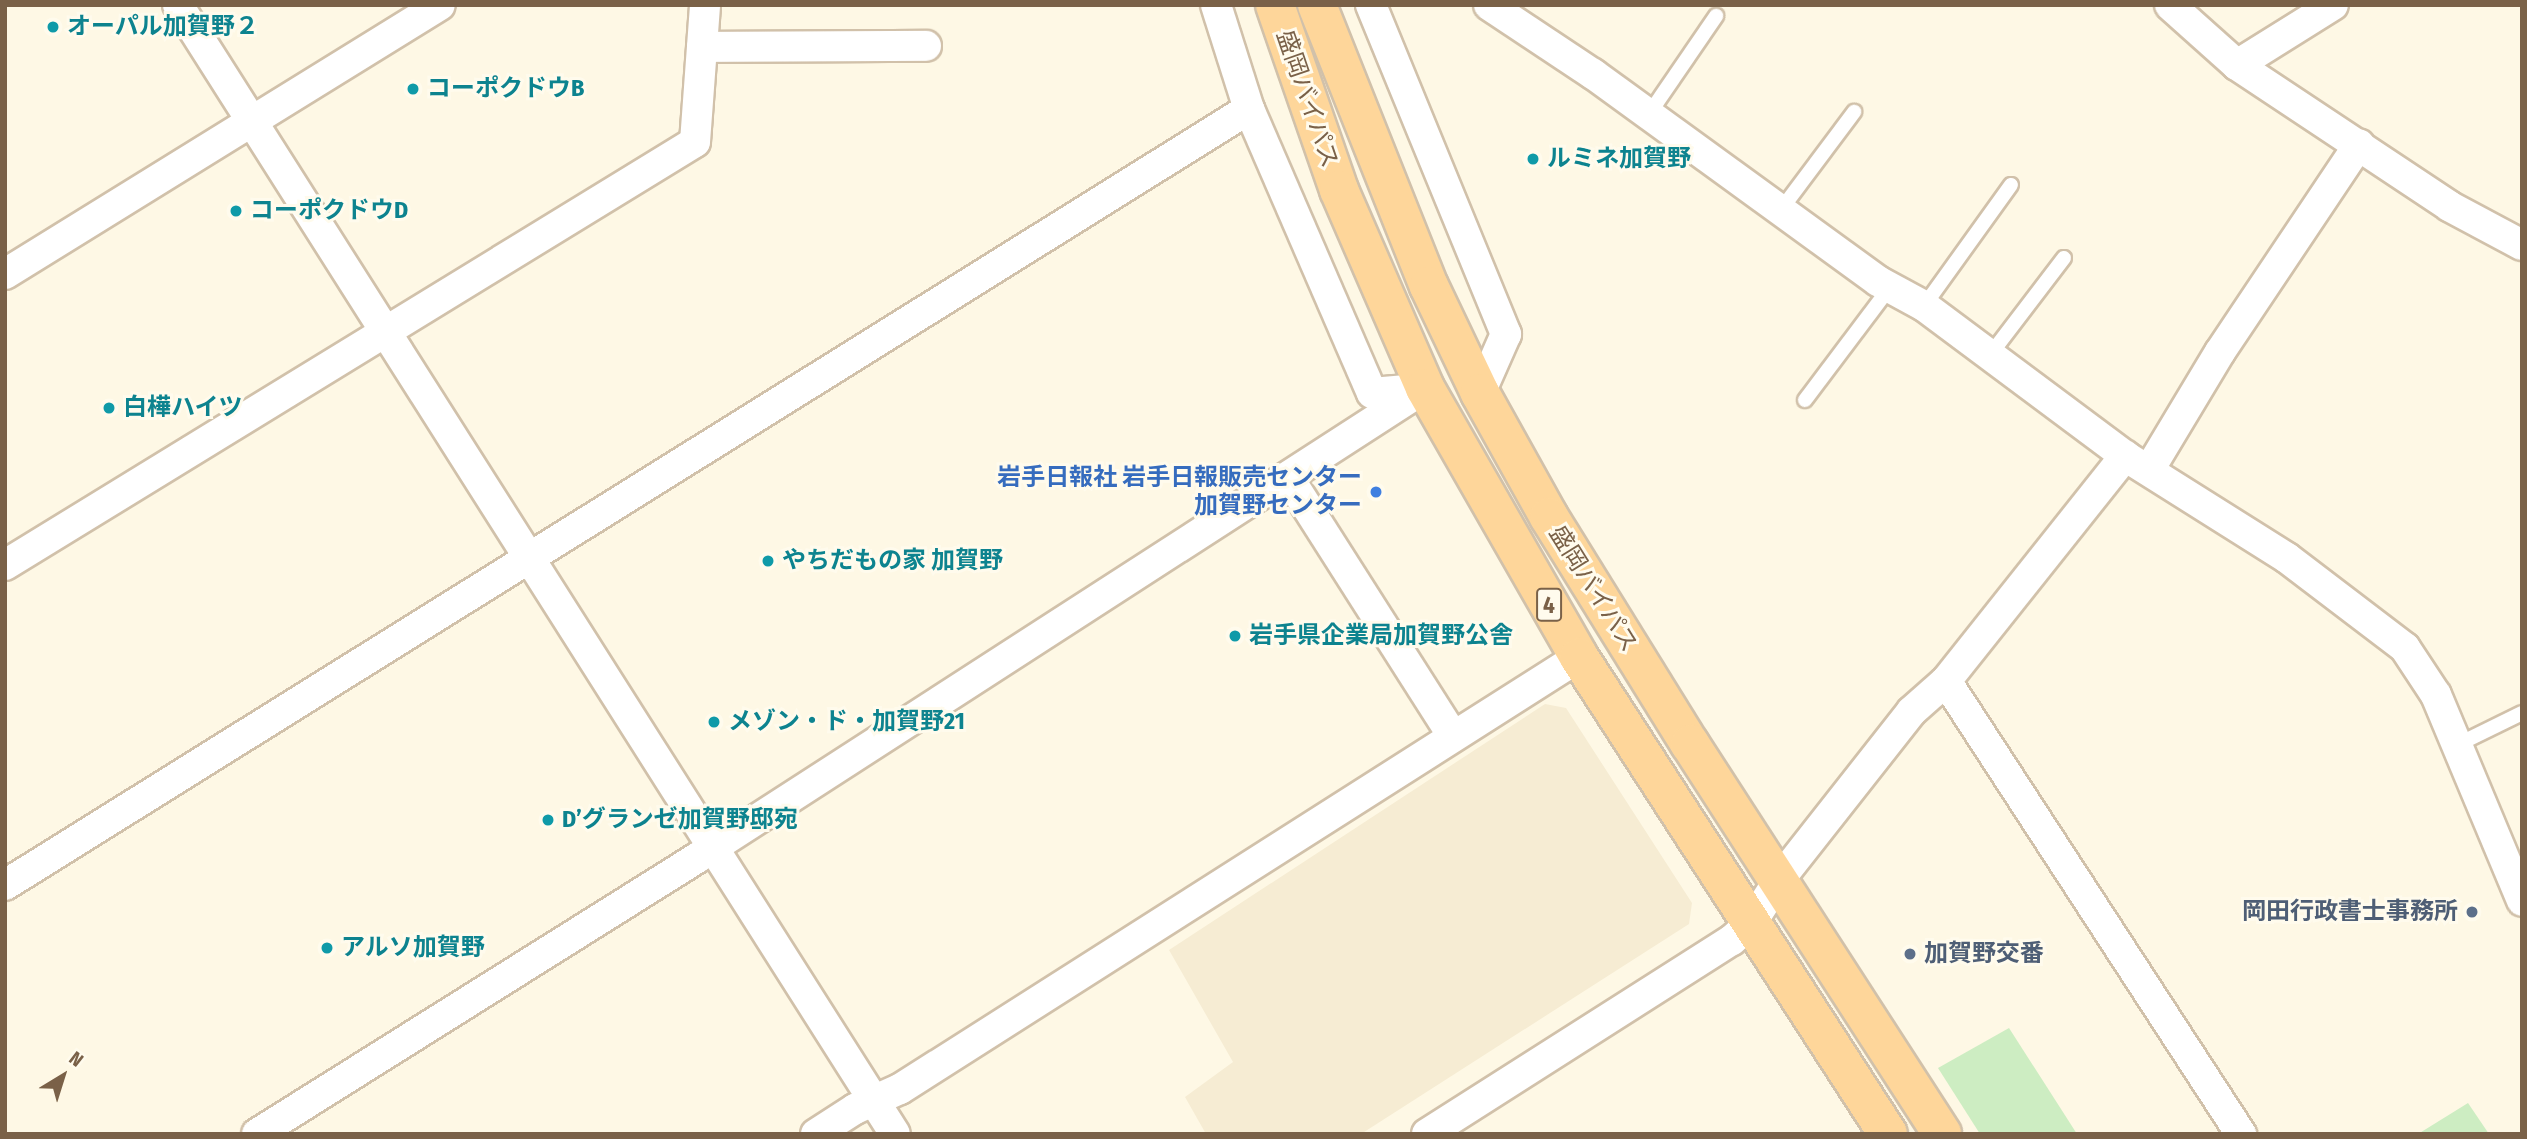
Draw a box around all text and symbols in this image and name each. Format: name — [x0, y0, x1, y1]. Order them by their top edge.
place label: オーパル加賀野２ — [67, 13, 259, 41]
marker: オーパル加賀野２ — [45, 19, 61, 35]
street label: 盛岡バイパス — [1270, 26, 1344, 172]
place label: コーポクドウB — [427, 75, 584, 103]
marker: コーポクドウB — [405, 81, 421, 97]
place label: ルミネ加賀野 — [1547, 145, 1691, 173]
marker: ルミネ加賀野 — [1525, 151, 1541, 167]
place label: コーポクドウD — [250, 197, 408, 225]
marker: コーポクドウD — [228, 203, 244, 219]
place label: 白樺ハイツ — [123, 394, 243, 422]
marker: 白樺ハイツ — [101, 400, 117, 416]
place label: 岩手日報社 岩手日報販売センター 加賀野センター — [997, 464, 1362, 520]
marker: 岩手日報社 岩手日報販売センター 加賀野センター — [1368, 484, 1384, 500]
street label: 盛岡バイパス — [1543, 520, 1643, 658]
place label: やちだもの家 加賀野 — [782, 547, 1003, 575]
marker: やちだもの家 加賀野 — [760, 553, 776, 569]
road number: 4 — [1535, 586, 1563, 624]
place label: 岩手県企業局加賀野公舎 — [1249, 622, 1513, 650]
marker: 岩手県企業局加賀野公舎 — [1227, 628, 1243, 644]
place label: メゾン・ド・加賀野21 — [728, 708, 965, 736]
marker: メゾン・ド・加賀野21 — [706, 714, 722, 730]
place label: D’グランゼ加賀野邸宛 — [562, 806, 798, 834]
marker: D’グランゼ加賀野邸宛 — [540, 812, 556, 828]
place label: 岡田行政書士事務所 — [2242, 898, 2458, 926]
marker: 岡田行政書士事務所 — [2464, 904, 2480, 920]
place label: アルソ加賀野 — [341, 934, 485, 962]
marker: アルソ加賀野 — [319, 940, 335, 956]
place label: 加賀野交番 — [1924, 940, 2044, 968]
marker: 加賀野交番 — [1902, 946, 1918, 962]
north arrow — [28, 1041, 98, 1111]
text: N — [65, 1046, 88, 1072]

